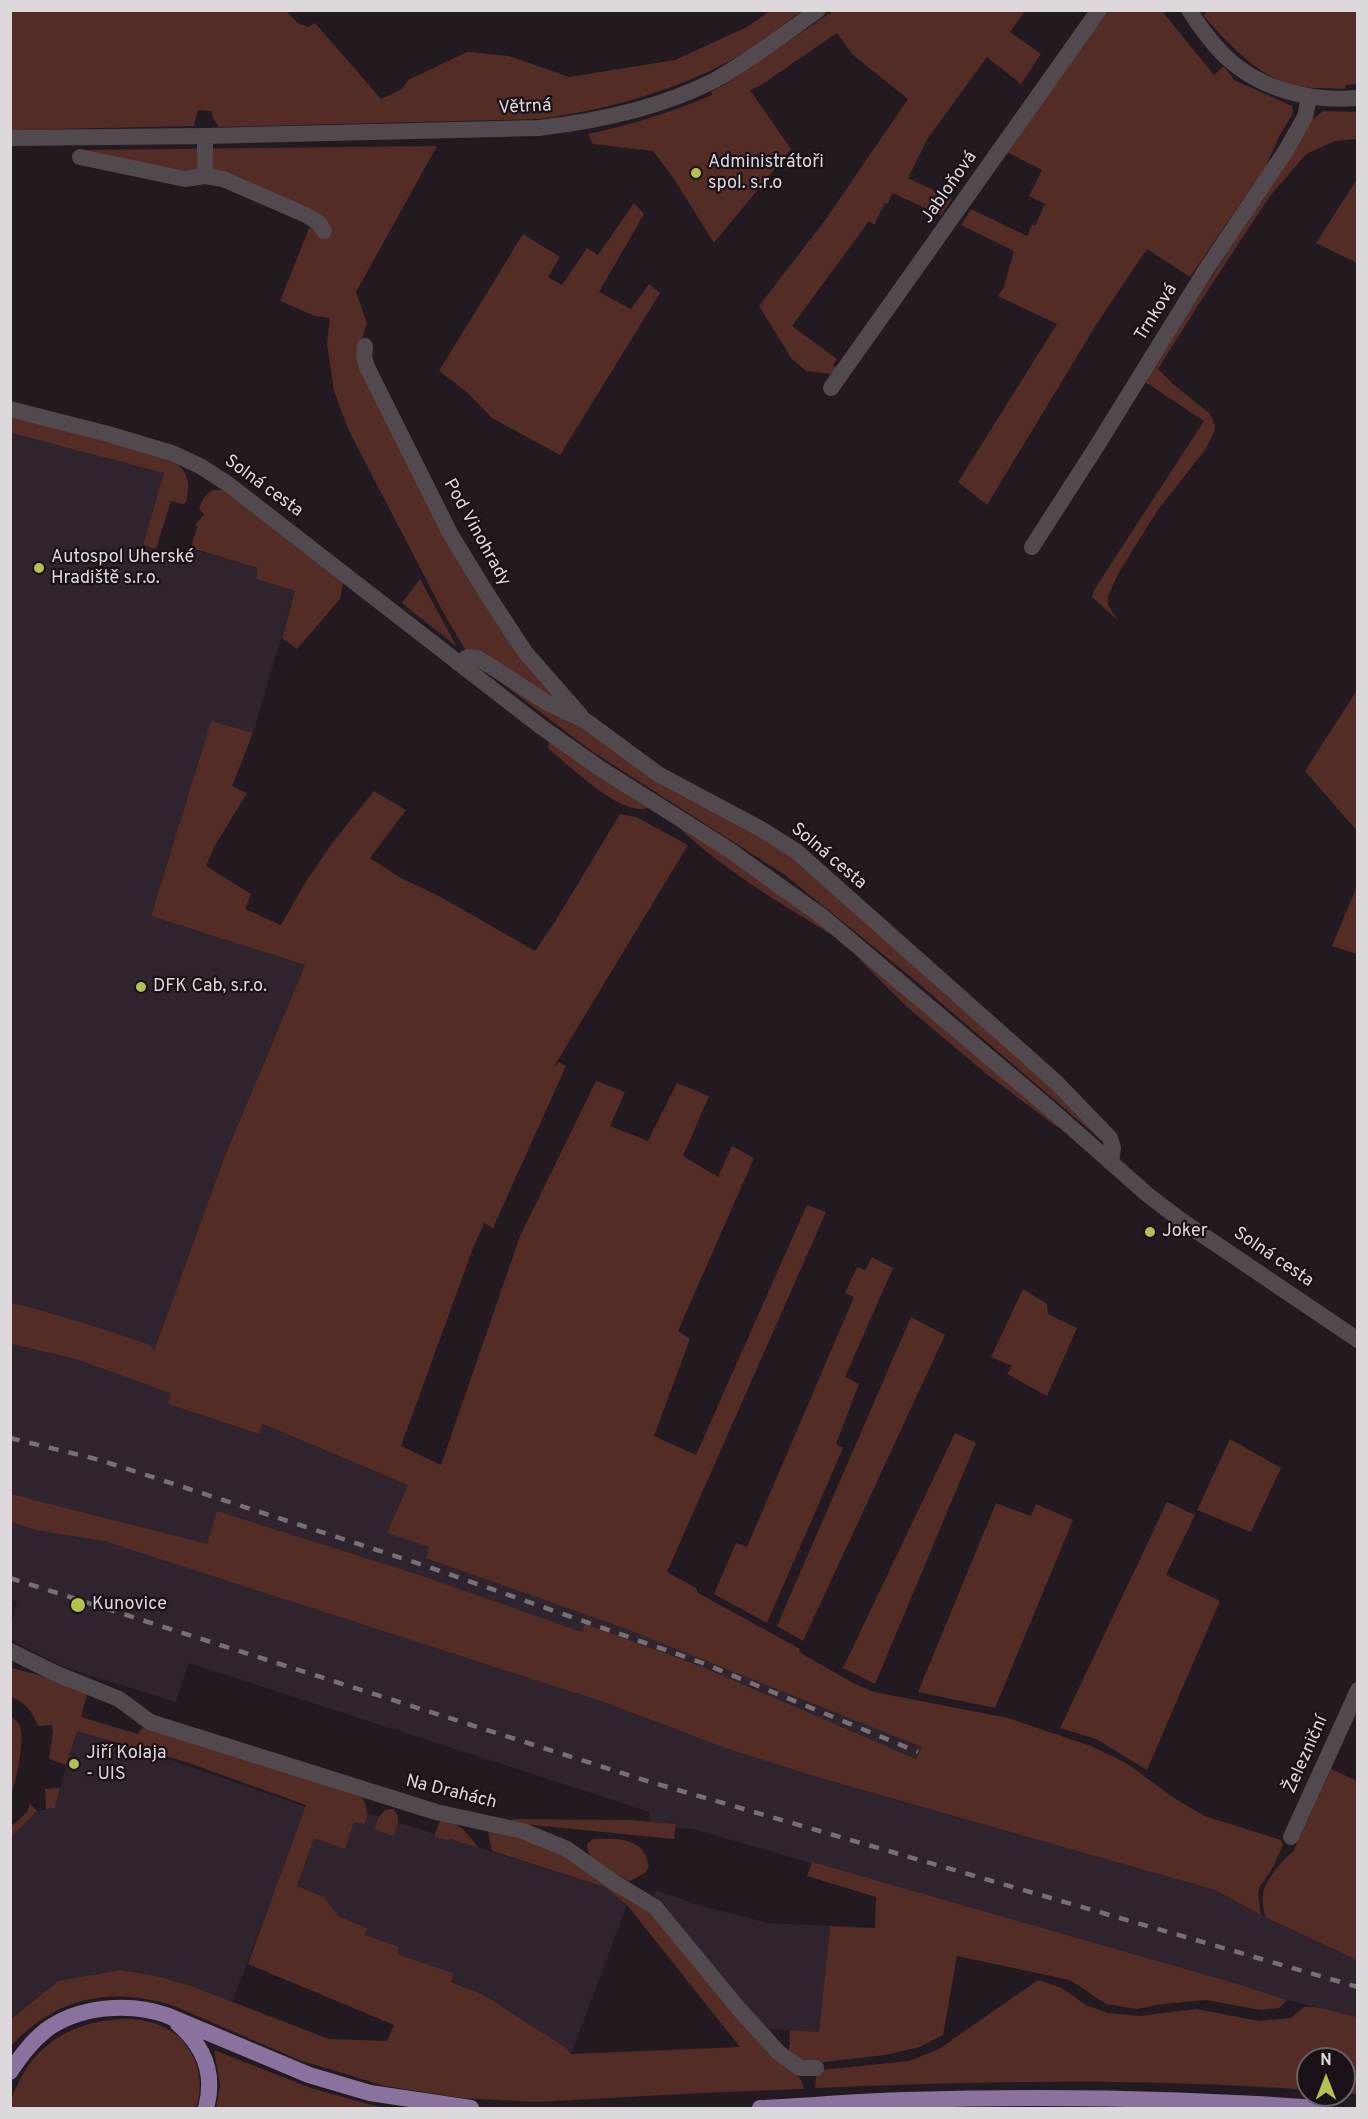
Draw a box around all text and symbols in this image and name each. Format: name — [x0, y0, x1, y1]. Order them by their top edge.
street label: Větrná — [498, 96, 552, 120]
street label: Jabloňová — [917, 148, 983, 228]
place label: Administrátoři spol. s.r.o — [708, 152, 824, 195]
marker: Administrátoři spol. s.r.o — [689, 166, 703, 180]
street label: Trnková — [1131, 280, 1183, 346]
street label: Solná cesta — [219, 451, 307, 523]
street label: Pod Vinohrady — [438, 476, 514, 590]
place label: Autospol Uherské Hradiště s.r.o. — [51, 547, 194, 590]
marker: Autospol Uherské Hradiště s.r.o. — [32, 561, 46, 575]
street label: Solná cesta — [786, 819, 870, 895]
place label: DFK Cab, s.r.o. — [153, 976, 267, 998]
marker: DFK Cab, s.r.o. — [134, 980, 148, 994]
place label: Joker — [1162, 1221, 1208, 1243]
street label: Solná cesta — [1229, 1223, 1317, 1293]
marker: Joker — [1143, 1225, 1157, 1239]
place label: Kunovice — [92, 1594, 167, 1616]
marker: Kunovice — [69, 1596, 87, 1614]
street label: Železniční — [1280, 1713, 1334, 1797]
place label: Jiří Kolaja - UIS — [86, 1743, 166, 1786]
marker: Jiří Kolaja - UIS — [67, 1757, 81, 1771]
street label: Na Drahách — [403, 1771, 499, 1815]
north arrow — [1296, 2047, 1356, 2107]
text: N — [1320, 2051, 1332, 2071]

